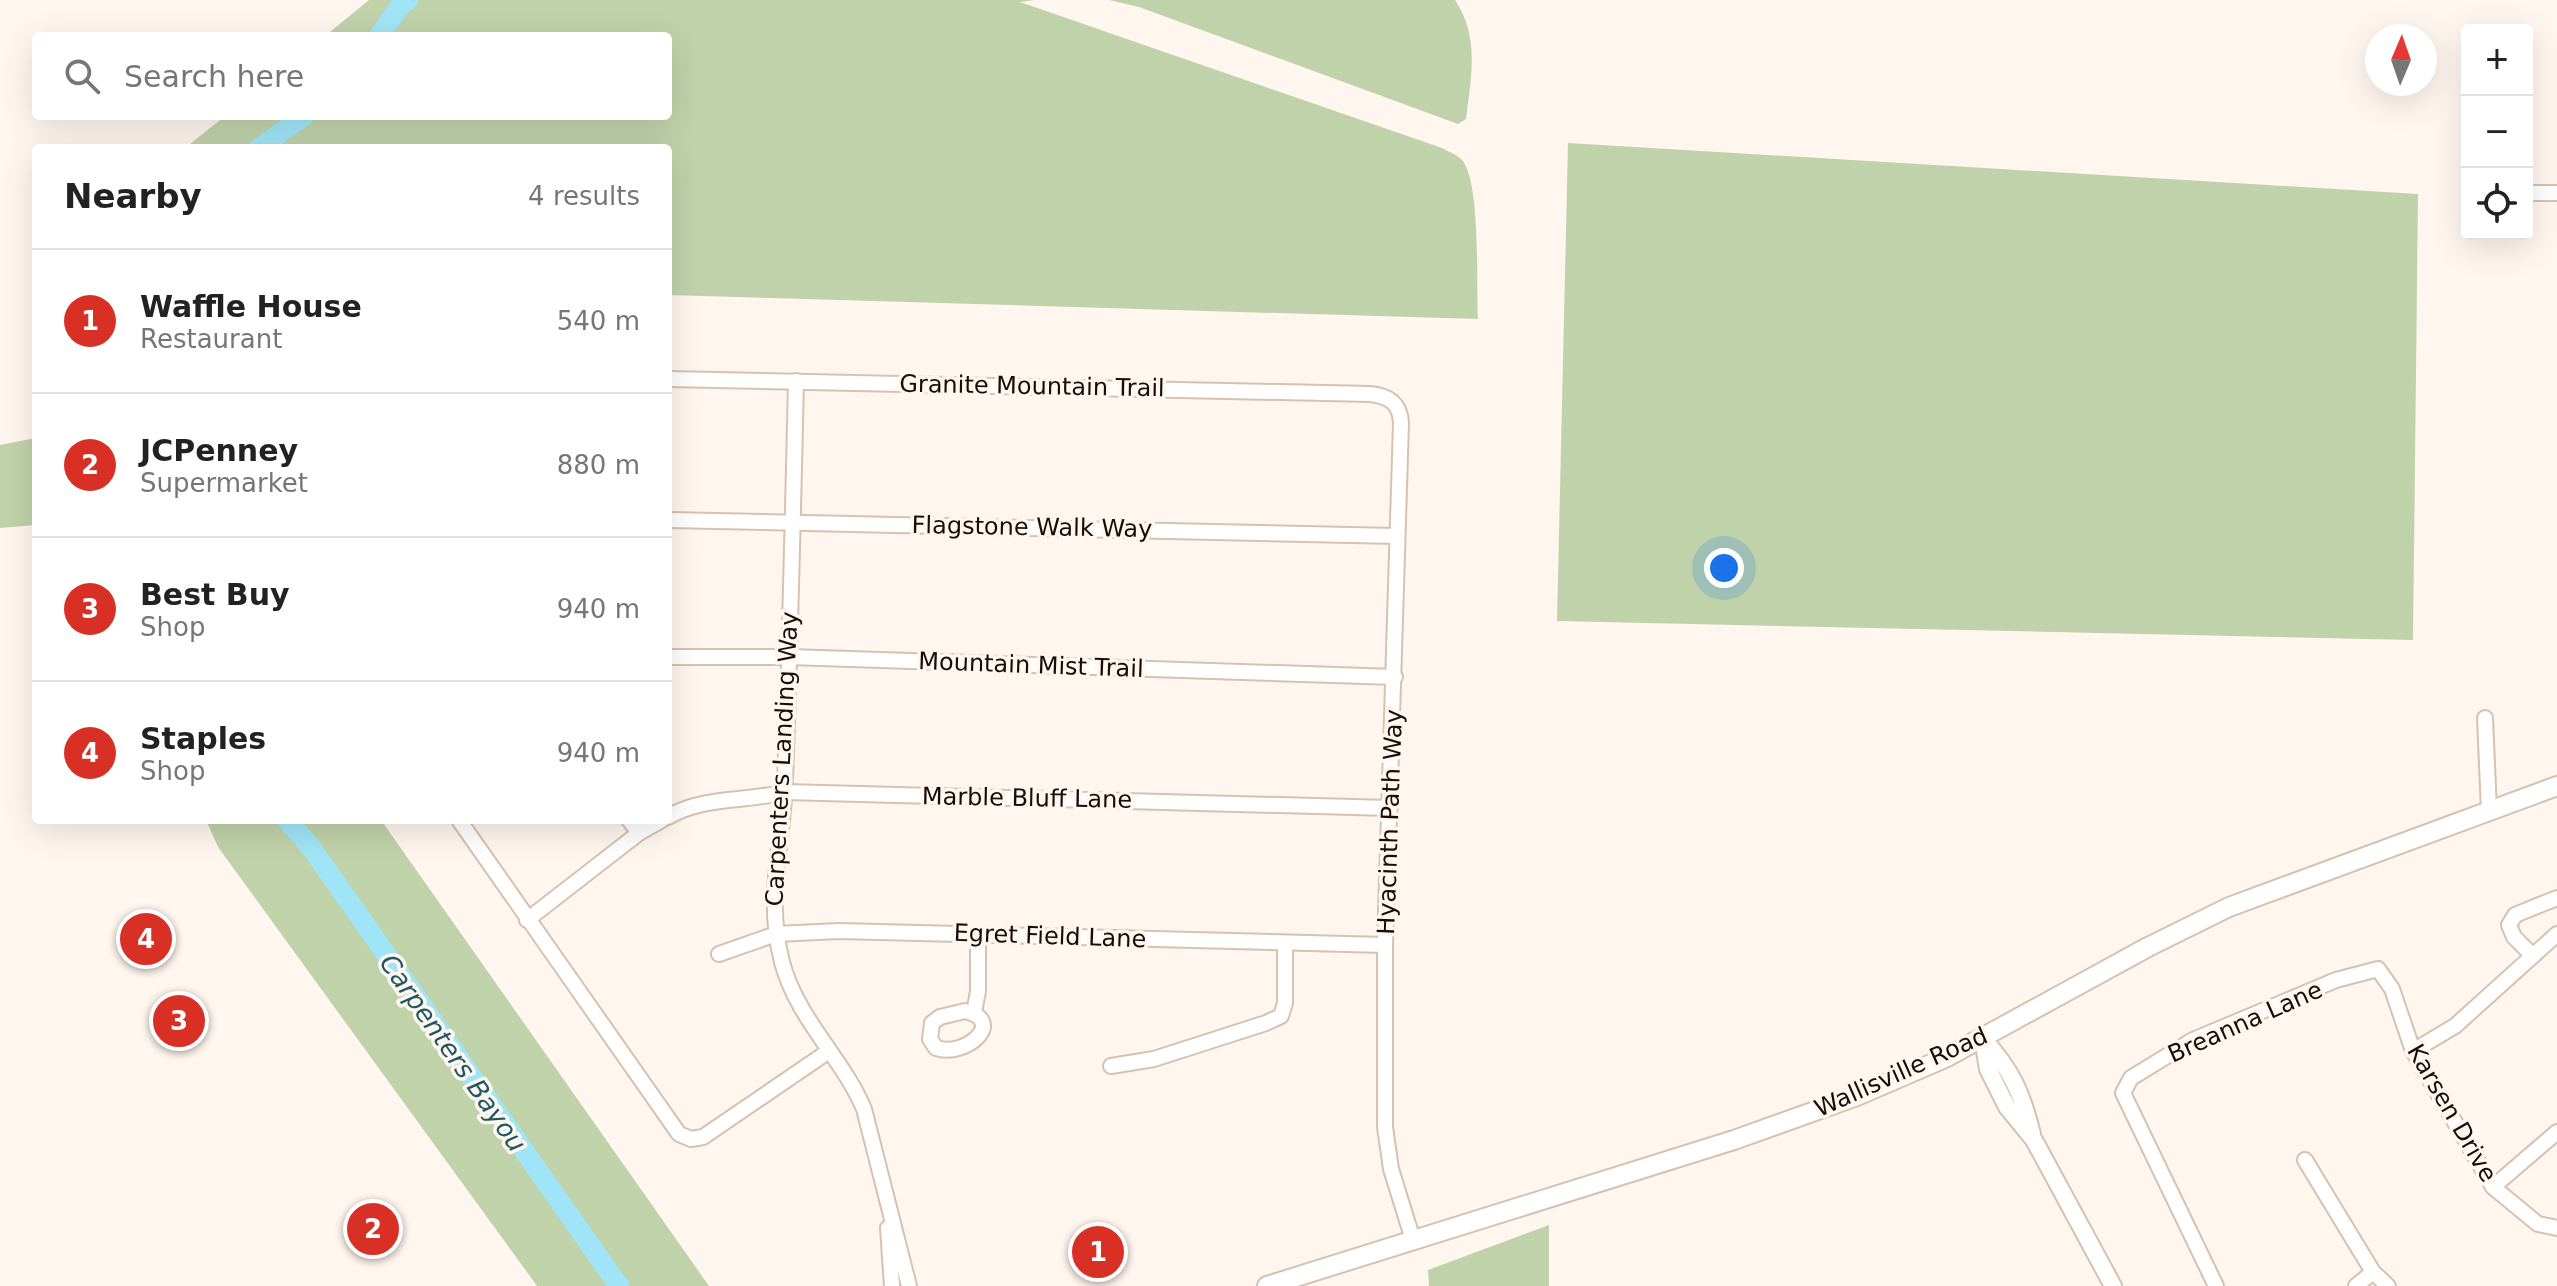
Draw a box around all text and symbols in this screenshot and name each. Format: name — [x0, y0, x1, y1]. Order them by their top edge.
north arrow — [2365, 24, 2437, 96]
map controls — [2461, 24, 2533, 240]
button: + — [2461, 24, 2533, 96]
search box — [32, 32, 672, 120]
icon: search — [60, 54, 104, 98]
text: Search here — [124, 59, 304, 94]
button: − — [2461, 96, 2533, 168]
button: locate — [2461, 168, 2533, 240]
text: Nearby — [64, 176, 202, 216]
text: 4 results — [528, 181, 640, 211]
text: Waffle House — [140, 289, 362, 324]
text: 1 — [81, 306, 99, 336]
text: 540 m — [557, 306, 640, 336]
text: Restaurant — [140, 324, 282, 354]
street label: Granite Mountain Trail — [899, 370, 1165, 402]
text: JCPenney — [140, 433, 298, 468]
text: 2 — [81, 450, 99, 480]
text: 880 m — [557, 450, 640, 480]
text: Supermarket — [140, 468, 308, 498]
street label: Flagstone Walk Way — [911, 511, 1153, 543]
your location — [1704, 548, 1744, 588]
text: Best Buy — [140, 577, 290, 612]
text: 3 — [81, 594, 99, 624]
text: 940 m — [557, 594, 640, 624]
street label: Carpenters Landing Way — [760, 611, 804, 907]
text: Shop — [140, 612, 205, 642]
street label: Mountain Mist Trail — [918, 647, 1144, 683]
street label: Hyacinth Path Way — [1372, 709, 1408, 935]
text: Staples — [140, 721, 266, 756]
text: 4 — [81, 738, 99, 768]
text: 940 m — [557, 738, 640, 768]
text: Shop — [140, 756, 205, 786]
street label: Marble Bluff Lane — [922, 782, 1132, 814]
pin: 4 — [120, 909, 172, 969]
street label: Egret Field Lane — [953, 919, 1147, 953]
water label: Carpenters Bayou — [374, 949, 532, 1157]
street label: Breanna Lane — [2163, 975, 2327, 1069]
pin: 3 — [153, 991, 205, 1051]
street label: Wallisville Road — [1810, 1021, 1992, 1123]
street label: Karsen Drive — [2401, 1039, 2503, 1187]
pin: 2 — [347, 1199, 399, 1259]
pin: 1 — [1072, 1222, 1124, 1282]

